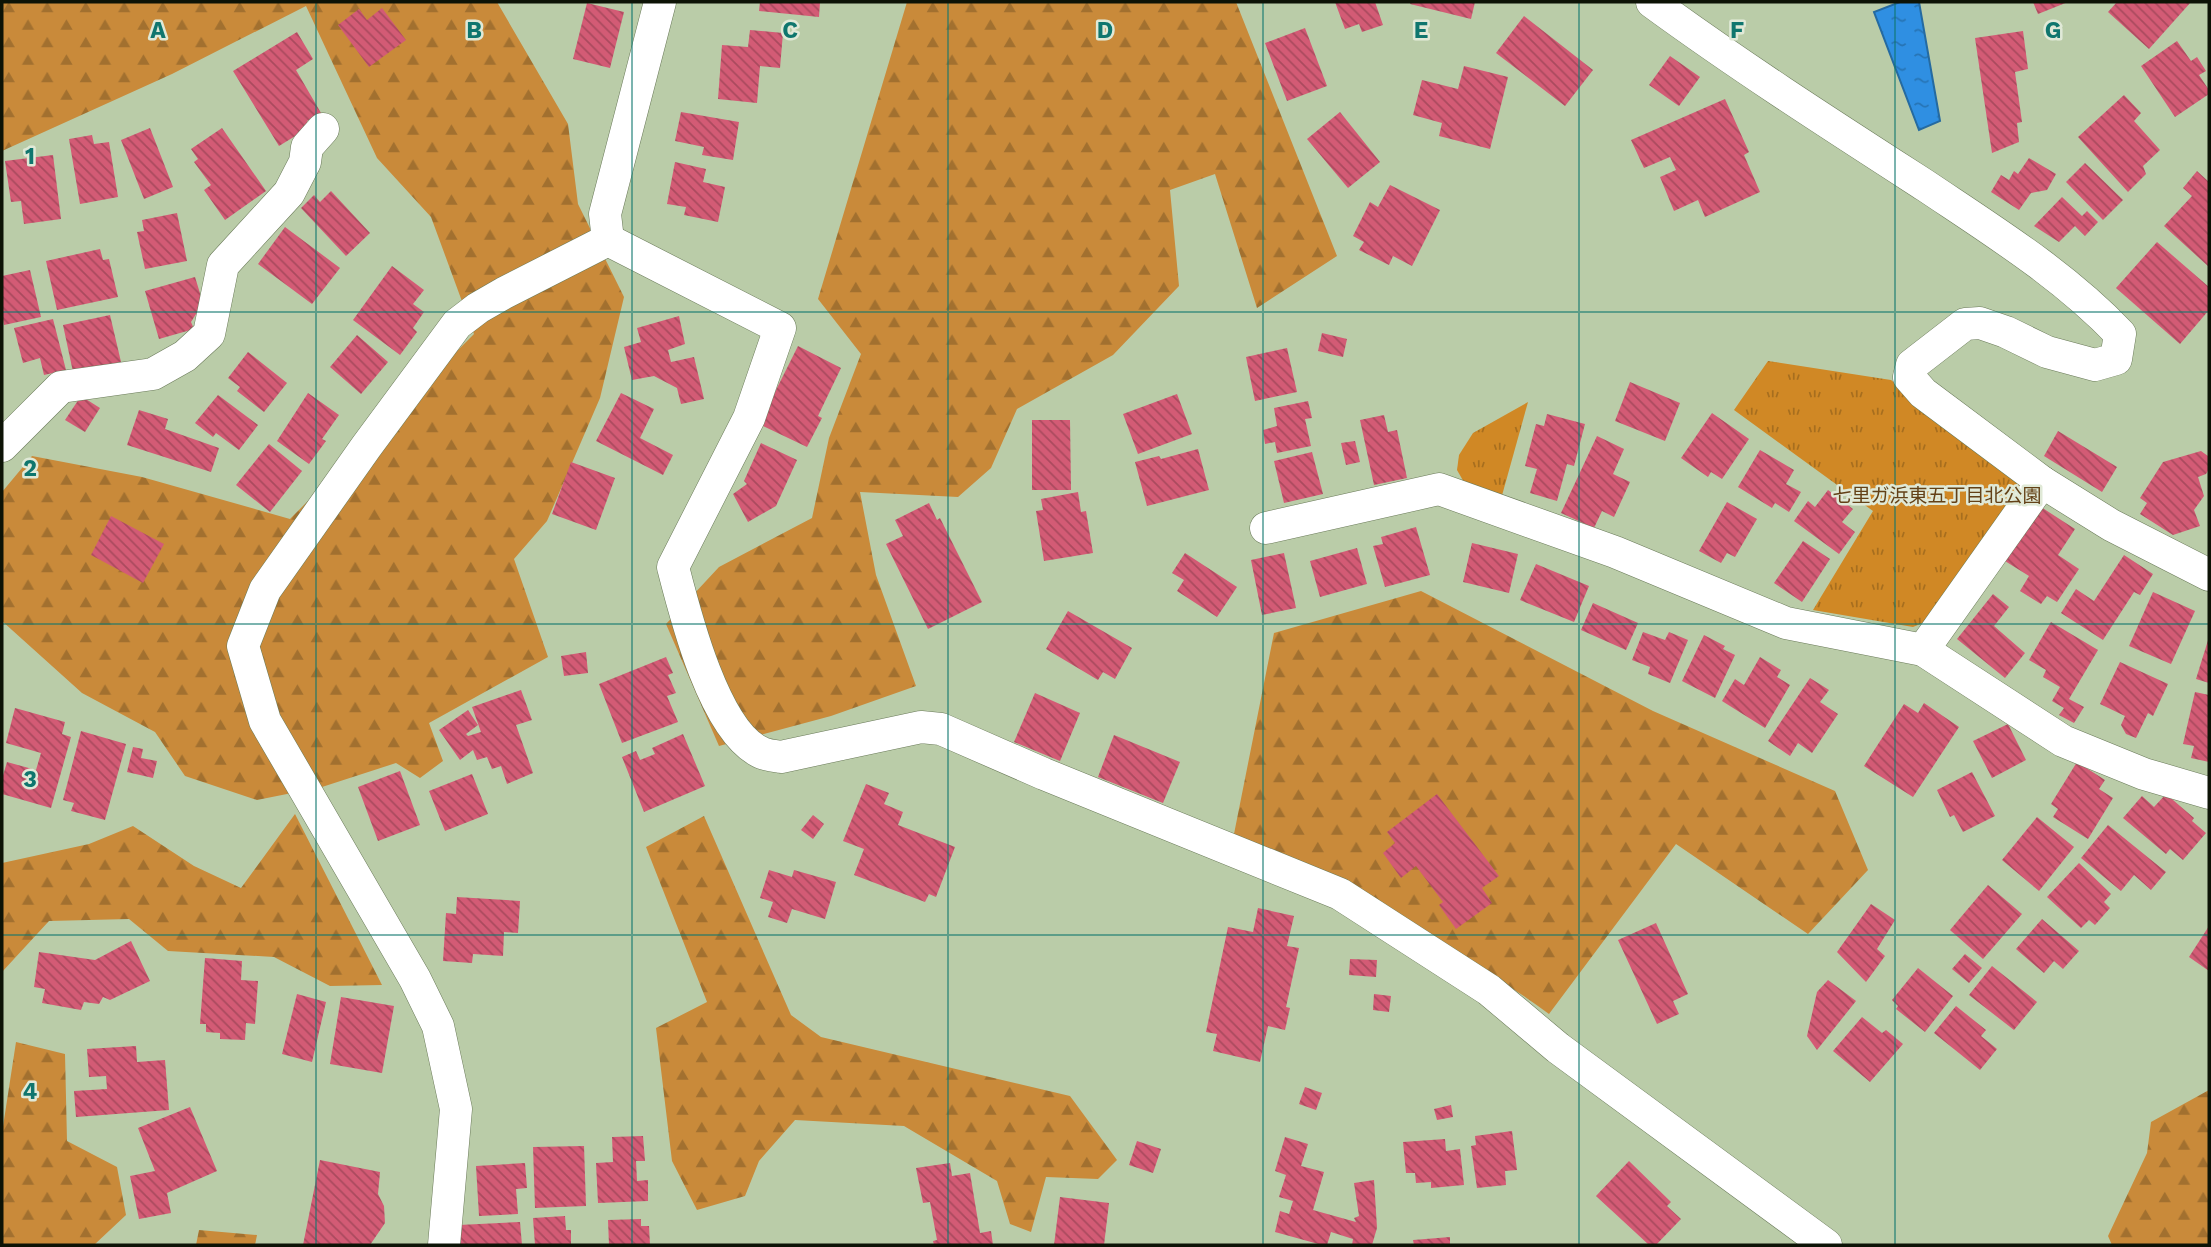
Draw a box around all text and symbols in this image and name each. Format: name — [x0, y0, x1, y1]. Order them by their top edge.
text: A — [150, 17, 166, 44]
text: B — [466, 17, 482, 44]
text: C — [782, 17, 798, 44]
text: D — [1097, 17, 1113, 44]
text: E — [1414, 17, 1428, 44]
text: F — [1730, 17, 1744, 44]
text: G — [2045, 17, 2061, 44]
text: 1 — [25, 143, 35, 170]
text: 2 — [23, 455, 37, 482]
park label: 七里ガ浜東五丁目北公園 — [1832, 484, 2042, 507]
text: 3 — [23, 766, 37, 793]
text: 4 — [23, 1078, 38, 1105]

